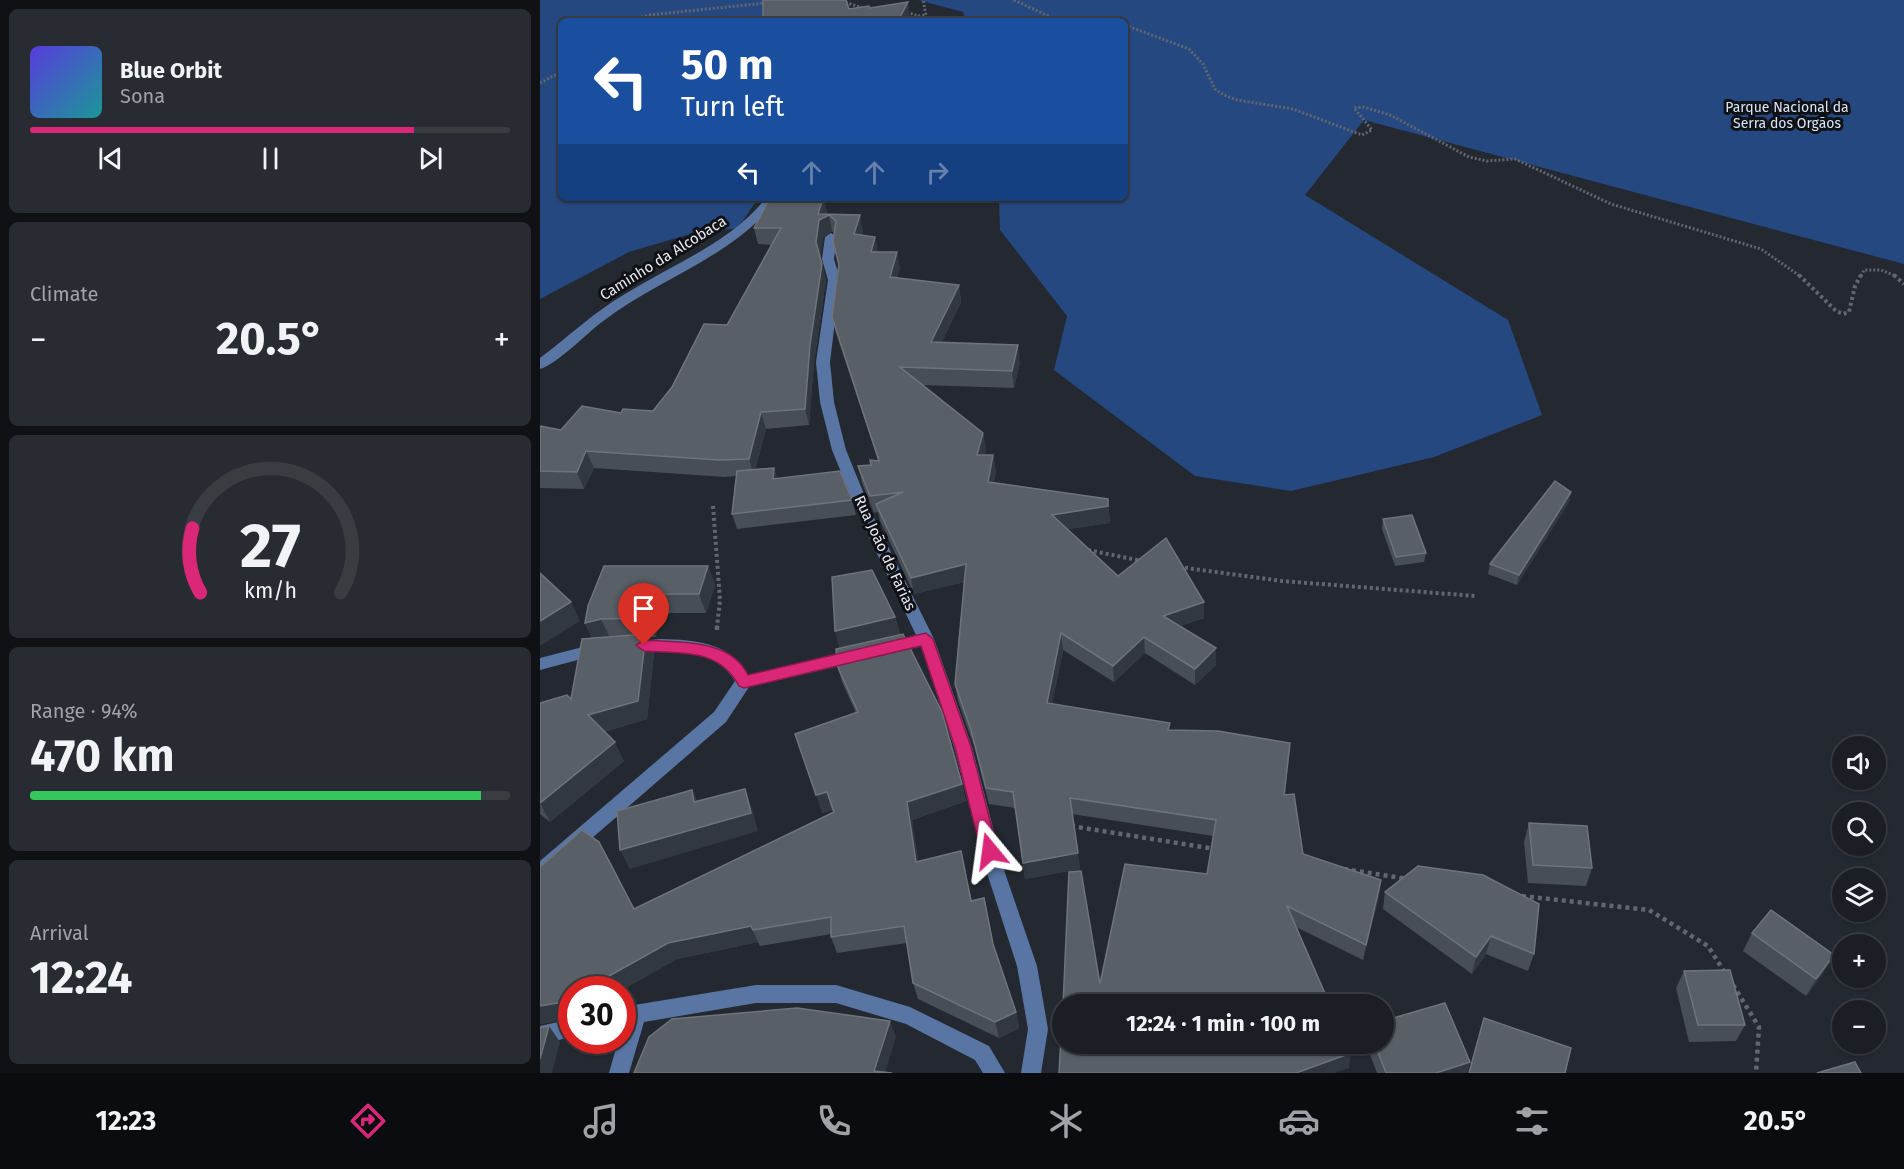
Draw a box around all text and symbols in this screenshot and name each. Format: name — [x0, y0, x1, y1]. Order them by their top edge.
text: 50 m — [681, 40, 774, 90]
icon: left — [582, 42, 660, 120]
text: Blue Orbit — [120, 57, 222, 84]
text: Sona — [120, 84, 165, 108]
text: Turn left — [681, 91, 784, 123]
park label: Parque Nacional da Serra dos Orgãos — [1725, 99, 1849, 132]
icon: previous — [94, 142, 127, 175]
icon: pause — [254, 142, 287, 175]
icon: next — [414, 142, 447, 175]
icon: left — [732, 156, 765, 189]
icon: ahead — [795, 156, 828, 189]
icon: ahead — [858, 156, 891, 189]
icon: right — [921, 156, 954, 189]
street label: Caminho da Alcobaca — [597, 212, 729, 304]
text: Climate — [30, 282, 98, 306]
text: 20.5° — [216, 312, 324, 366]
text: − — [30, 320, 47, 360]
text: + — [494, 320, 510, 360]
street label: Rua João de Farias — [850, 493, 920, 613]
text: 27 — [240, 510, 300, 585]
text: km/h — [243, 579, 297, 605]
pin — [618, 583, 669, 645]
icon: arrive — [627, 592, 660, 625]
text: Range · 94% — [30, 699, 138, 723]
text: 470 km — [30, 729, 175, 783]
map controls — [1832, 736, 1886, 1054]
button: sound — [1832, 736, 1886, 790]
button: search — [1832, 802, 1886, 856]
position arrow — [958, 819, 1022, 883]
button: layers — [1832, 868, 1886, 922]
text: Arrival — [30, 921, 89, 945]
button: + — [1832, 934, 1886, 988]
text: 12:24 — [30, 951, 132, 1005]
speed limit sign: 30 — [558, 976, 636, 1054]
button: − — [1832, 1000, 1886, 1054]
text: 12:24 · 1 min · 100 m — [1126, 1010, 1320, 1037]
icon: directions — [347, 1100, 389, 1142]
icon: music — [580, 1100, 622, 1142]
icon: phone — [813, 1100, 855, 1142]
icon: climate — [1045, 1100, 1087, 1142]
icon: car — [1278, 1100, 1320, 1142]
icon: filters — [1511, 1100, 1553, 1142]
text: 12:23 — [95, 1105, 156, 1137]
text: 20.5° — [1744, 1105, 1809, 1137]

